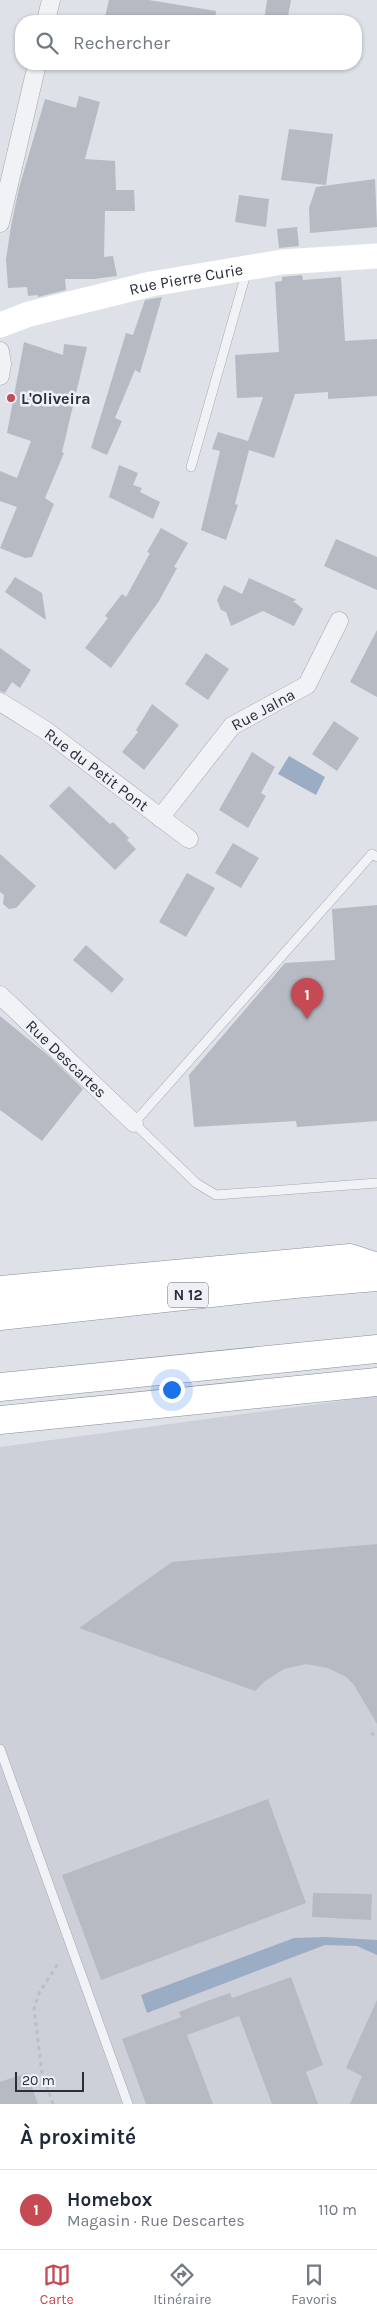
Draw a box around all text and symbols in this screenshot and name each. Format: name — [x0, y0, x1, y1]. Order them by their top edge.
search box — [15, 15, 362, 70]
icon: search — [33, 29, 61, 57]
text: Rechercher — [73, 32, 170, 54]
street label: Rue Pierre Curie — [127, 260, 244, 299]
place label: L'Oliveira — [21, 389, 91, 408]
marker: L'Oliveira — [5, 392, 17, 404]
street label: Rue Jalna — [228, 684, 298, 735]
street label: Rue du Petit Pont — [41, 724, 152, 815]
pin: 1 — [291, 978, 323, 1019]
street label: Rue Descartes — [22, 1016, 110, 1102]
road number: N 12 — [168, 1282, 208, 1308]
your location — [159, 1377, 185, 1403]
scale bar — [15, 2069, 84, 2092]
text: 20 m — [22, 2072, 55, 2089]
text: À proximité — [20, 2125, 136, 2149]
text: Homebox — [67, 2189, 152, 2211]
text: 1 — [33, 2200, 39, 2219]
text: 110 m — [318, 2200, 357, 2219]
text: Magasin · Rue Descartes — [67, 2211, 245, 2230]
tab: Carte — [40, 2261, 74, 2308]
tab: Itinéraire — [153, 2261, 212, 2308]
tab: Favoris — [291, 2261, 337, 2308]

